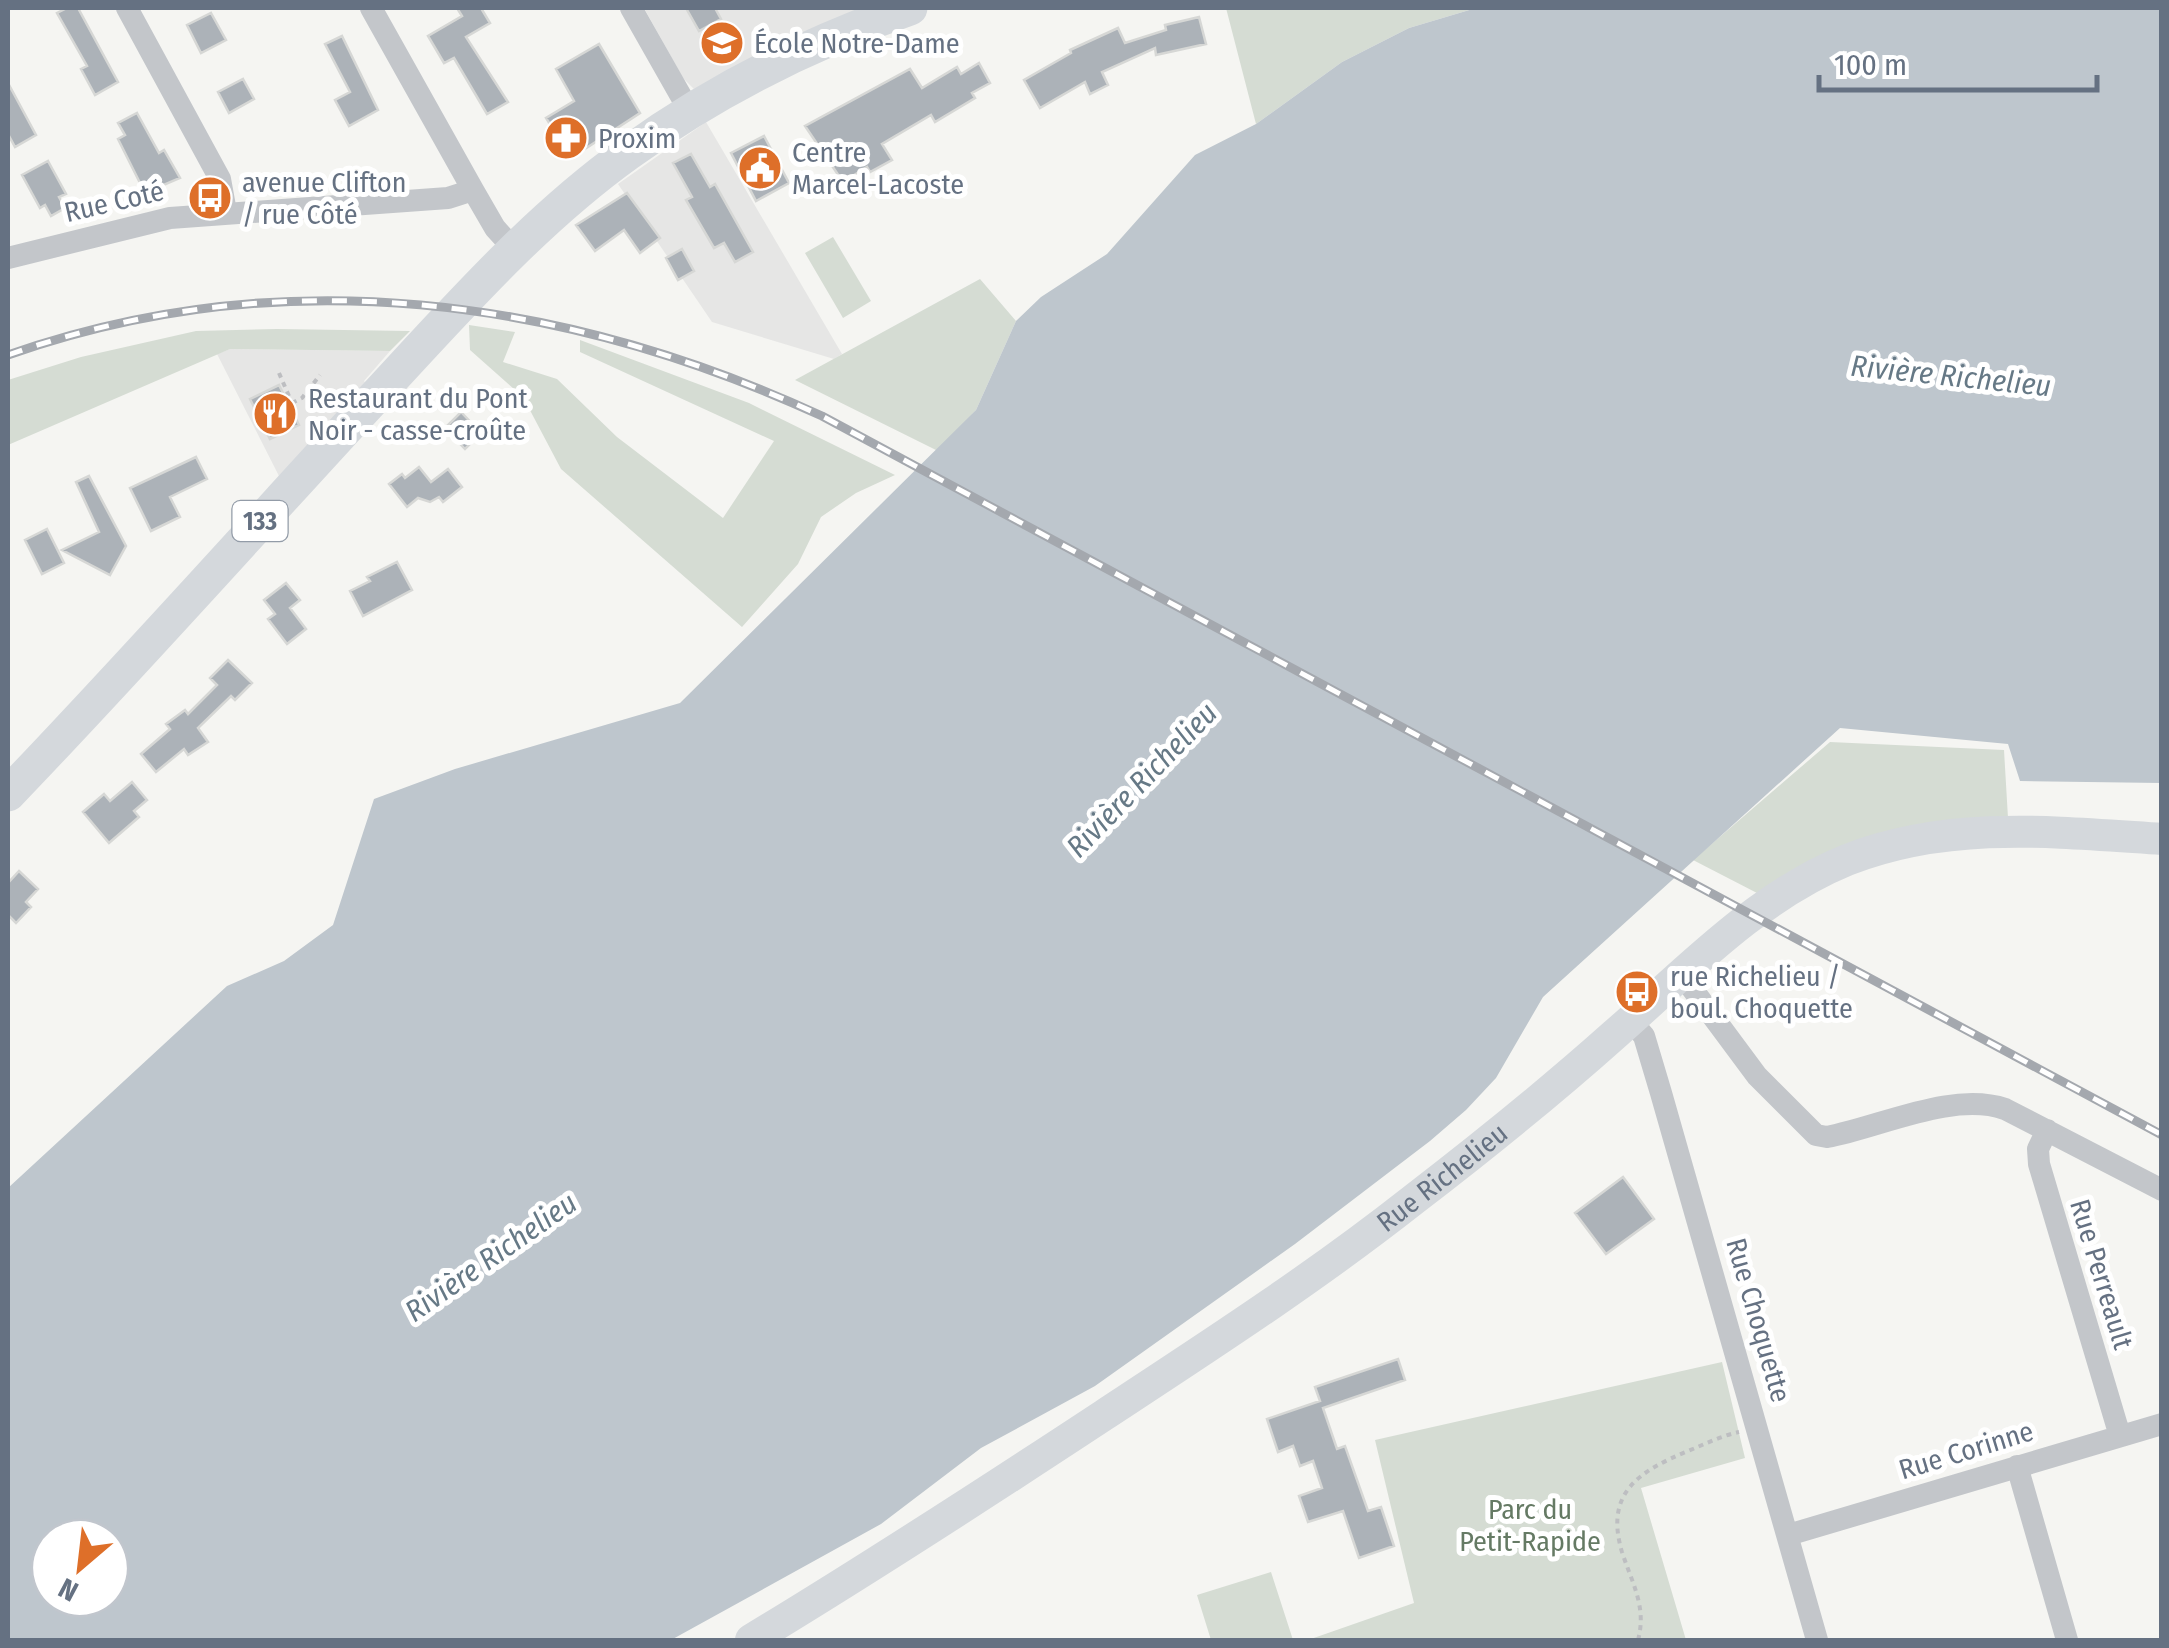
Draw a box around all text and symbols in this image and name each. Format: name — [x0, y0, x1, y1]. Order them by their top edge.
school or university icon: École Notre-Dame — [699, 20, 745, 66]
place label: École Notre-Dame — [754, 27, 960, 60]
scale bar — [1819, 30, 2096, 92]
text: 100 m — [1834, 47, 1907, 83]
pharmacy icon: Proxim — [543, 115, 589, 161]
place label: Proxim — [598, 122, 676, 155]
place label: Centre Marcel-Lacoste — [792, 136, 964, 201]
public building icon: Centre Marcel-Lacoste — [737, 145, 783, 191]
place label: avenue Clifton / rue Côté — [242, 166, 406, 231]
street label: Rue Coté — [61, 174, 167, 229]
bus stop icon: avenue Clifton / rue Côté — [187, 175, 233, 221]
water label: Rivière Richelieu — [1849, 348, 2053, 404]
place label: Restaurant du Pont Noir - casse-croûte — [308, 382, 529, 447]
restaurant icon: Restaurant du Pont Noir - casse-croûte — [252, 391, 298, 437]
road number: 133 — [232, 501, 288, 541]
water label: Rivière Richelieu — [1059, 695, 1225, 865]
place label: rue Richelieu / boul. Choquette — [1670, 960, 1853, 1025]
bus stop icon: rue Richelieu / boul. Choquette — [1614, 969, 1660, 1015]
street label: Rue Richelieu — [1371, 1116, 1514, 1239]
water label: Rivière Richelieu — [398, 1185, 584, 1329]
street label: Rue Perreault — [2063, 1195, 2140, 1354]
street label: Rue Choquette — [1719, 1234, 1798, 1406]
street label: Rue Corinne — [1895, 1414, 2037, 1487]
park label: Parc du Petit-Rapide — [1459, 1493, 1601, 1558]
north arrow — [30, 1518, 130, 1618]
text: N — [53, 1571, 84, 1608]

